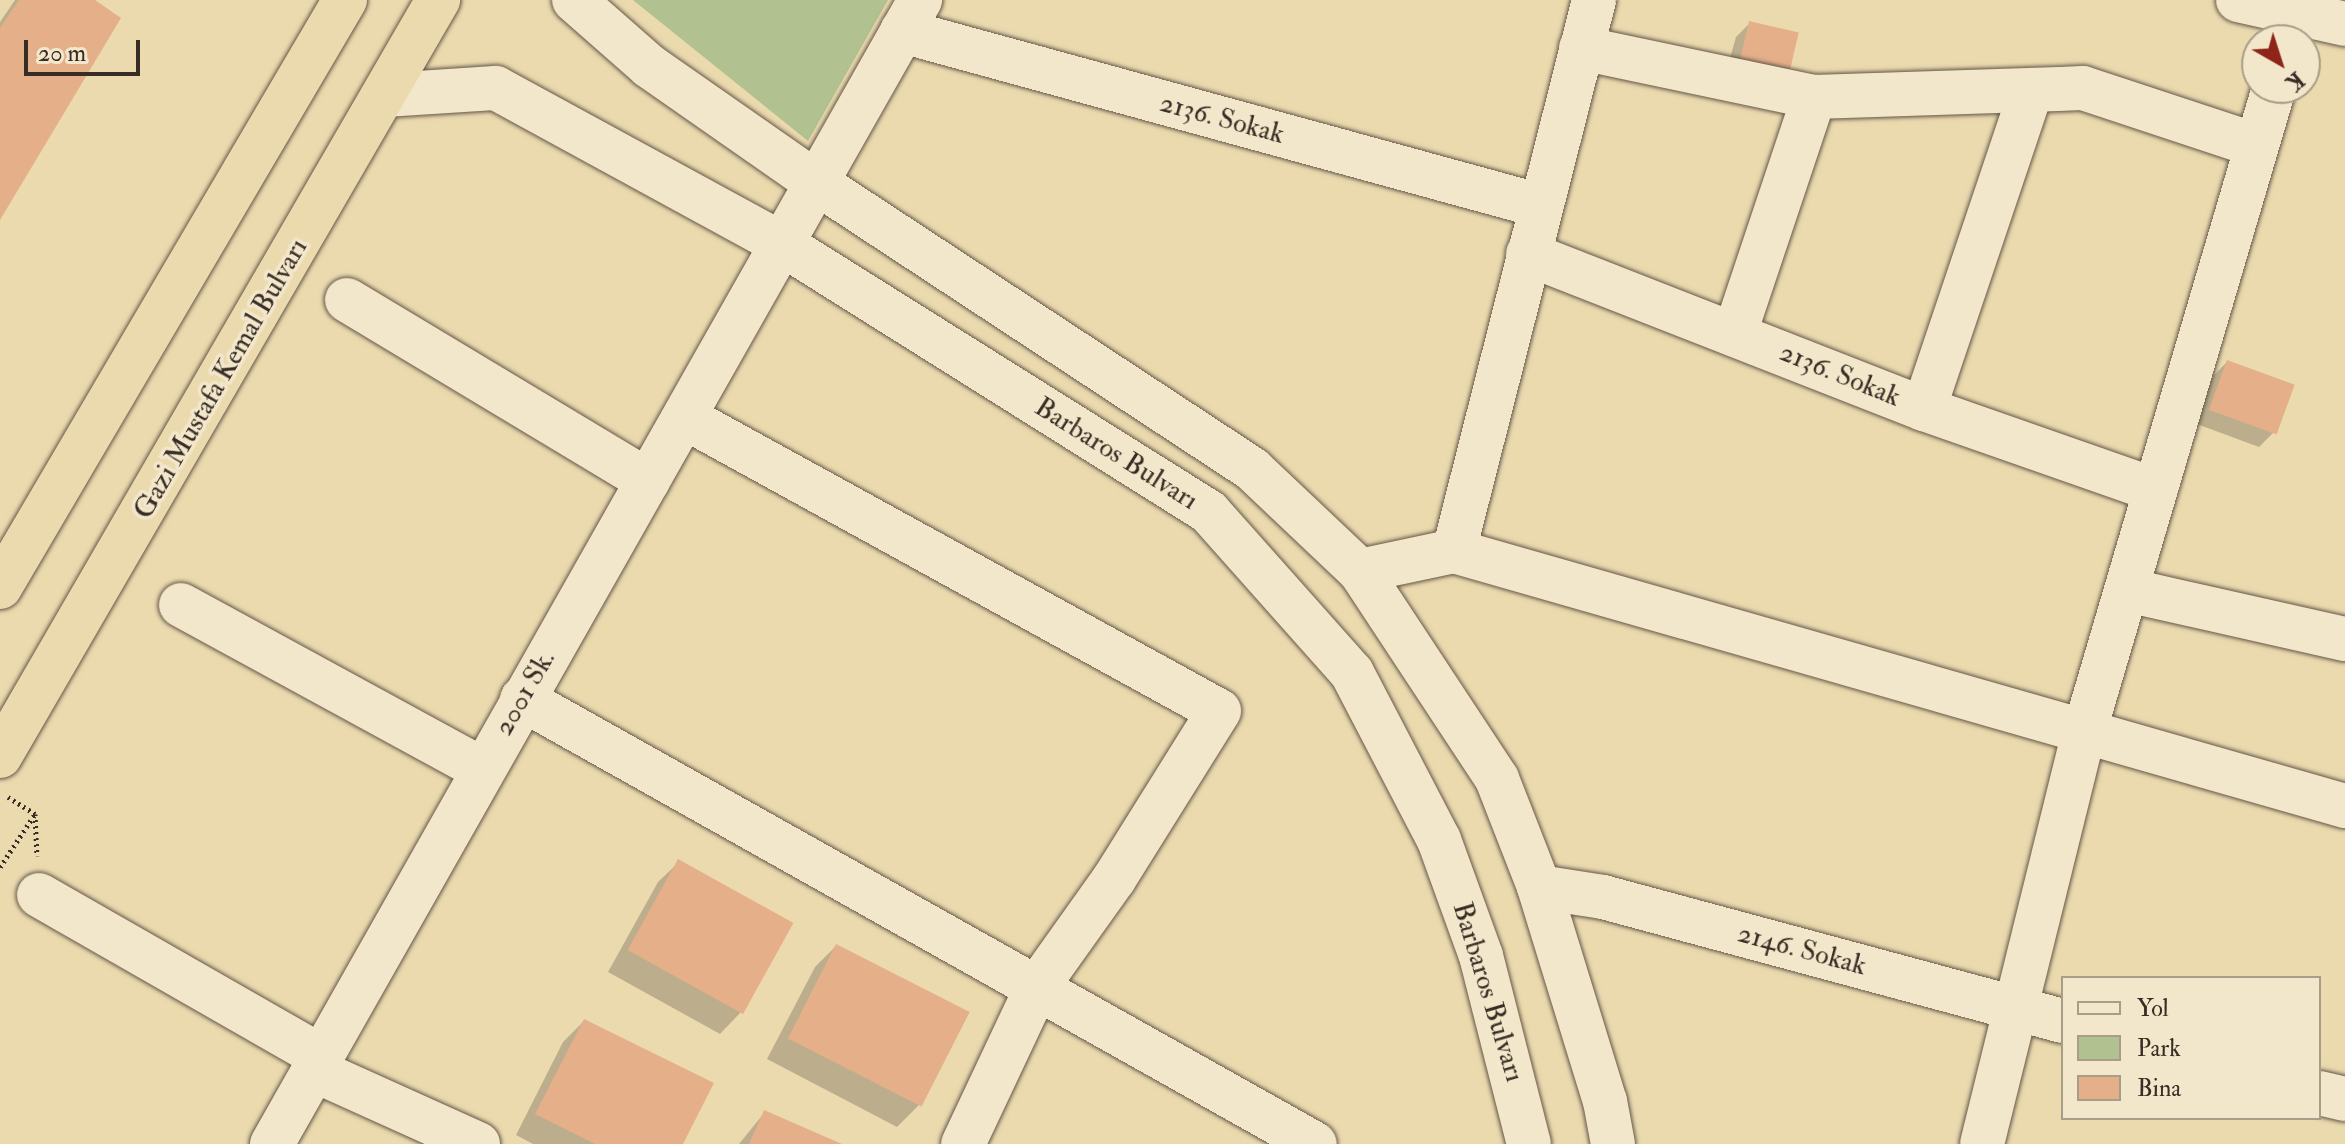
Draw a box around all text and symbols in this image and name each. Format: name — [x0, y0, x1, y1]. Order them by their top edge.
scale bar — [28, 24, 144, 74]
north arrow — [2241, 24, 2321, 104]
text: 20 m — [38, 38, 86, 69]
text: K — [2280, 65, 2310, 97]
street label: 2136. Sokak — [1156, 86, 1288, 152]
street label: Gazi Mustafa Kemal Bulvarı — [127, 233, 315, 525]
street label: 2136. Sokak — [1775, 336, 1905, 414]
street label: Barbaros Bulvarı — [1028, 390, 1204, 518]
street label: 2001 Sk. — [487, 644, 563, 742]
street label: Barbaros Bulvarı — [1445, 898, 1531, 1086]
street label: 2146. Sokak — [1734, 917, 1870, 983]
legend — [2061, 976, 2321, 1120]
text: Yol — [2137, 993, 2169, 1024]
text: Park — [2137, 1033, 2181, 1064]
text: Bina — [2137, 1073, 2181, 1104]

